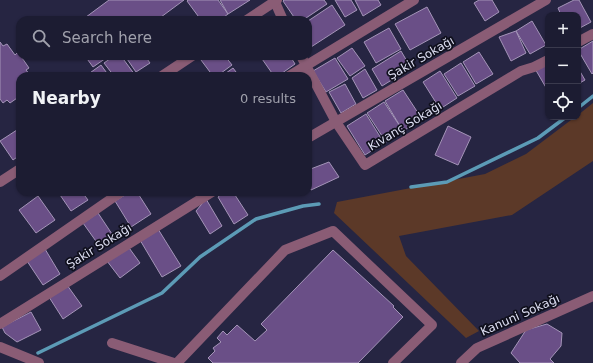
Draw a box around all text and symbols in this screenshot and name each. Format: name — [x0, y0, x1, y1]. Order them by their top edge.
map controls — [545, 12, 581, 120]
button: + — [545, 12, 581, 48]
search box — [16, 16, 312, 60]
icon: search — [30, 27, 52, 49]
text: Search here — [62, 29, 152, 47]
street label: Şakir Sokağı — [385, 33, 457, 83]
button: − — [545, 48, 581, 84]
button: locate — [545, 84, 581, 120]
text: Nearby — [32, 88, 101, 108]
text: 0 results — [240, 91, 296, 106]
street label: Kıvanç Sokağı — [366, 98, 444, 154]
street label: Şakir Sokağı — [64, 220, 134, 272]
street label: Kanuni Sokağı — [478, 291, 562, 339]

